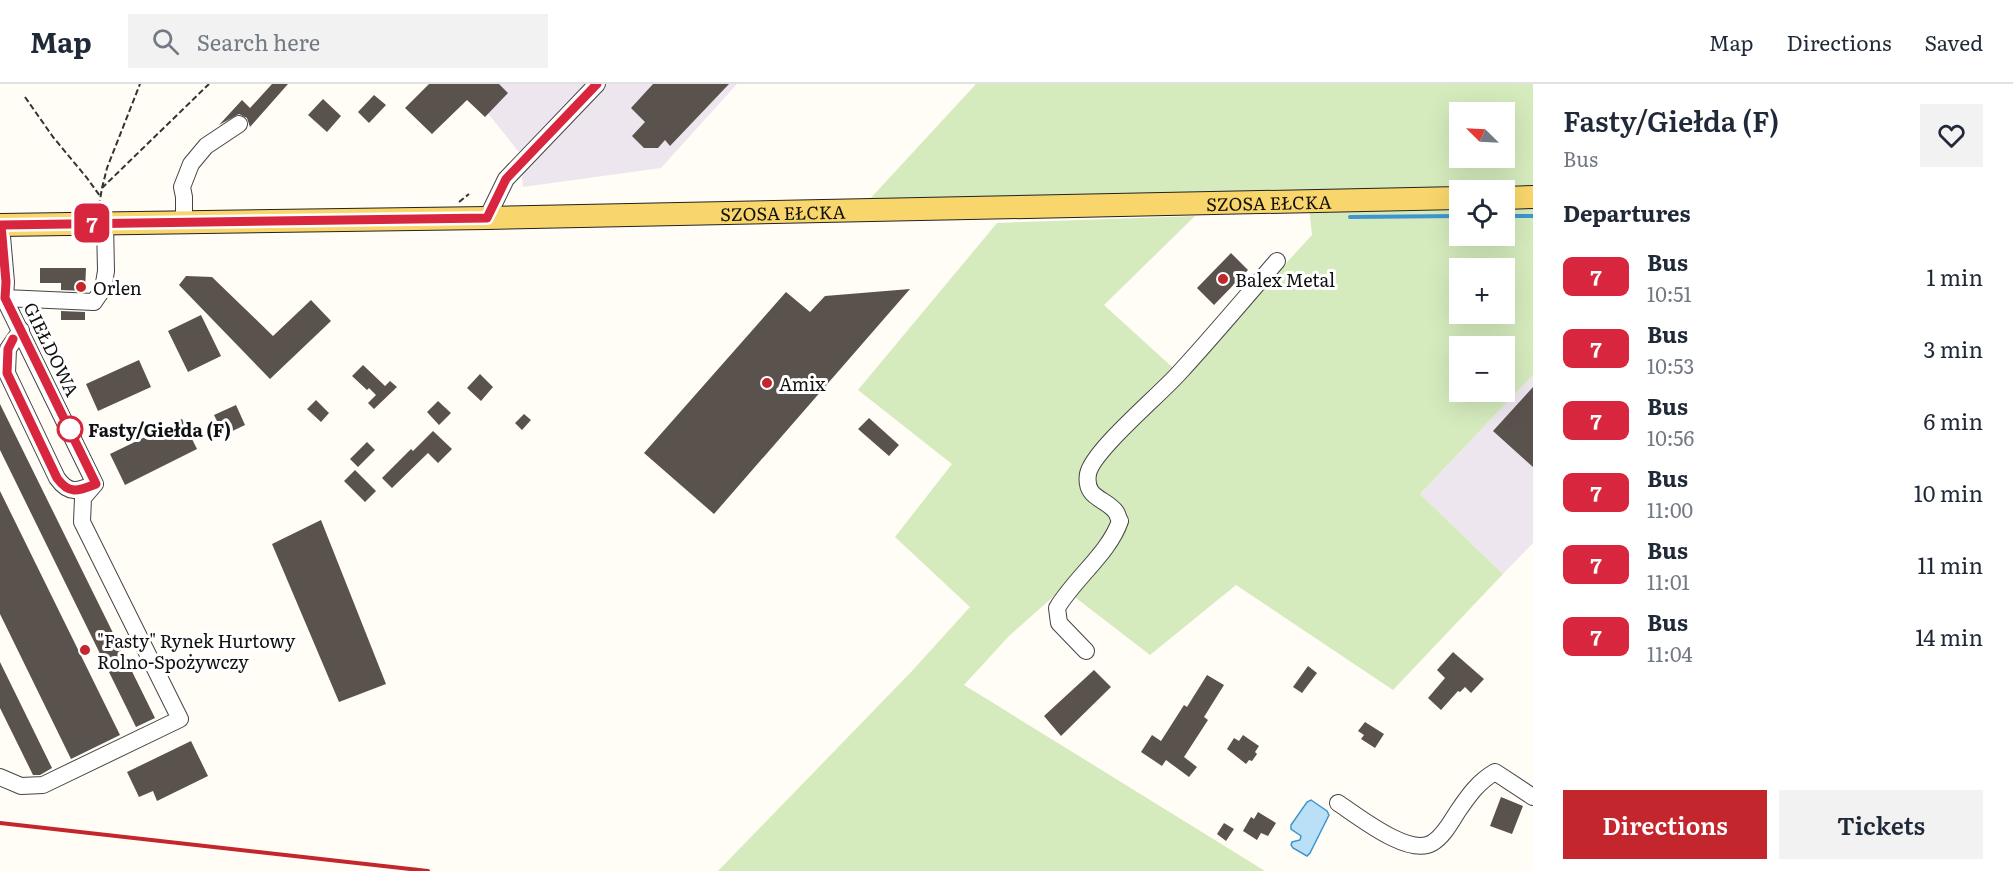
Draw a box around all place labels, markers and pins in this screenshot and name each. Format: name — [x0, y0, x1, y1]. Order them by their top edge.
place label: Balex Metal — [1235, 266, 1335, 293]
marker: Balex Metal — [1216, 272, 1230, 286]
place label: Orlen — [93, 274, 142, 301]
marker: Orlen — [74, 280, 88, 294]
place label: Amix — [779, 370, 826, 397]
marker: Amix — [760, 376, 774, 390]
marker: Fasty/Giełda (F) — [57, 416, 83, 442]
place label: Fasty/Giełda (F) — [88, 416, 231, 443]
place label: "Fasty" Rynek Hurtowy Rolno-Spożywczy — [97, 627, 296, 675]
marker: "Fasty" Rynek Hurtowy Rolno-Spożywczy — [78, 643, 92, 657]

